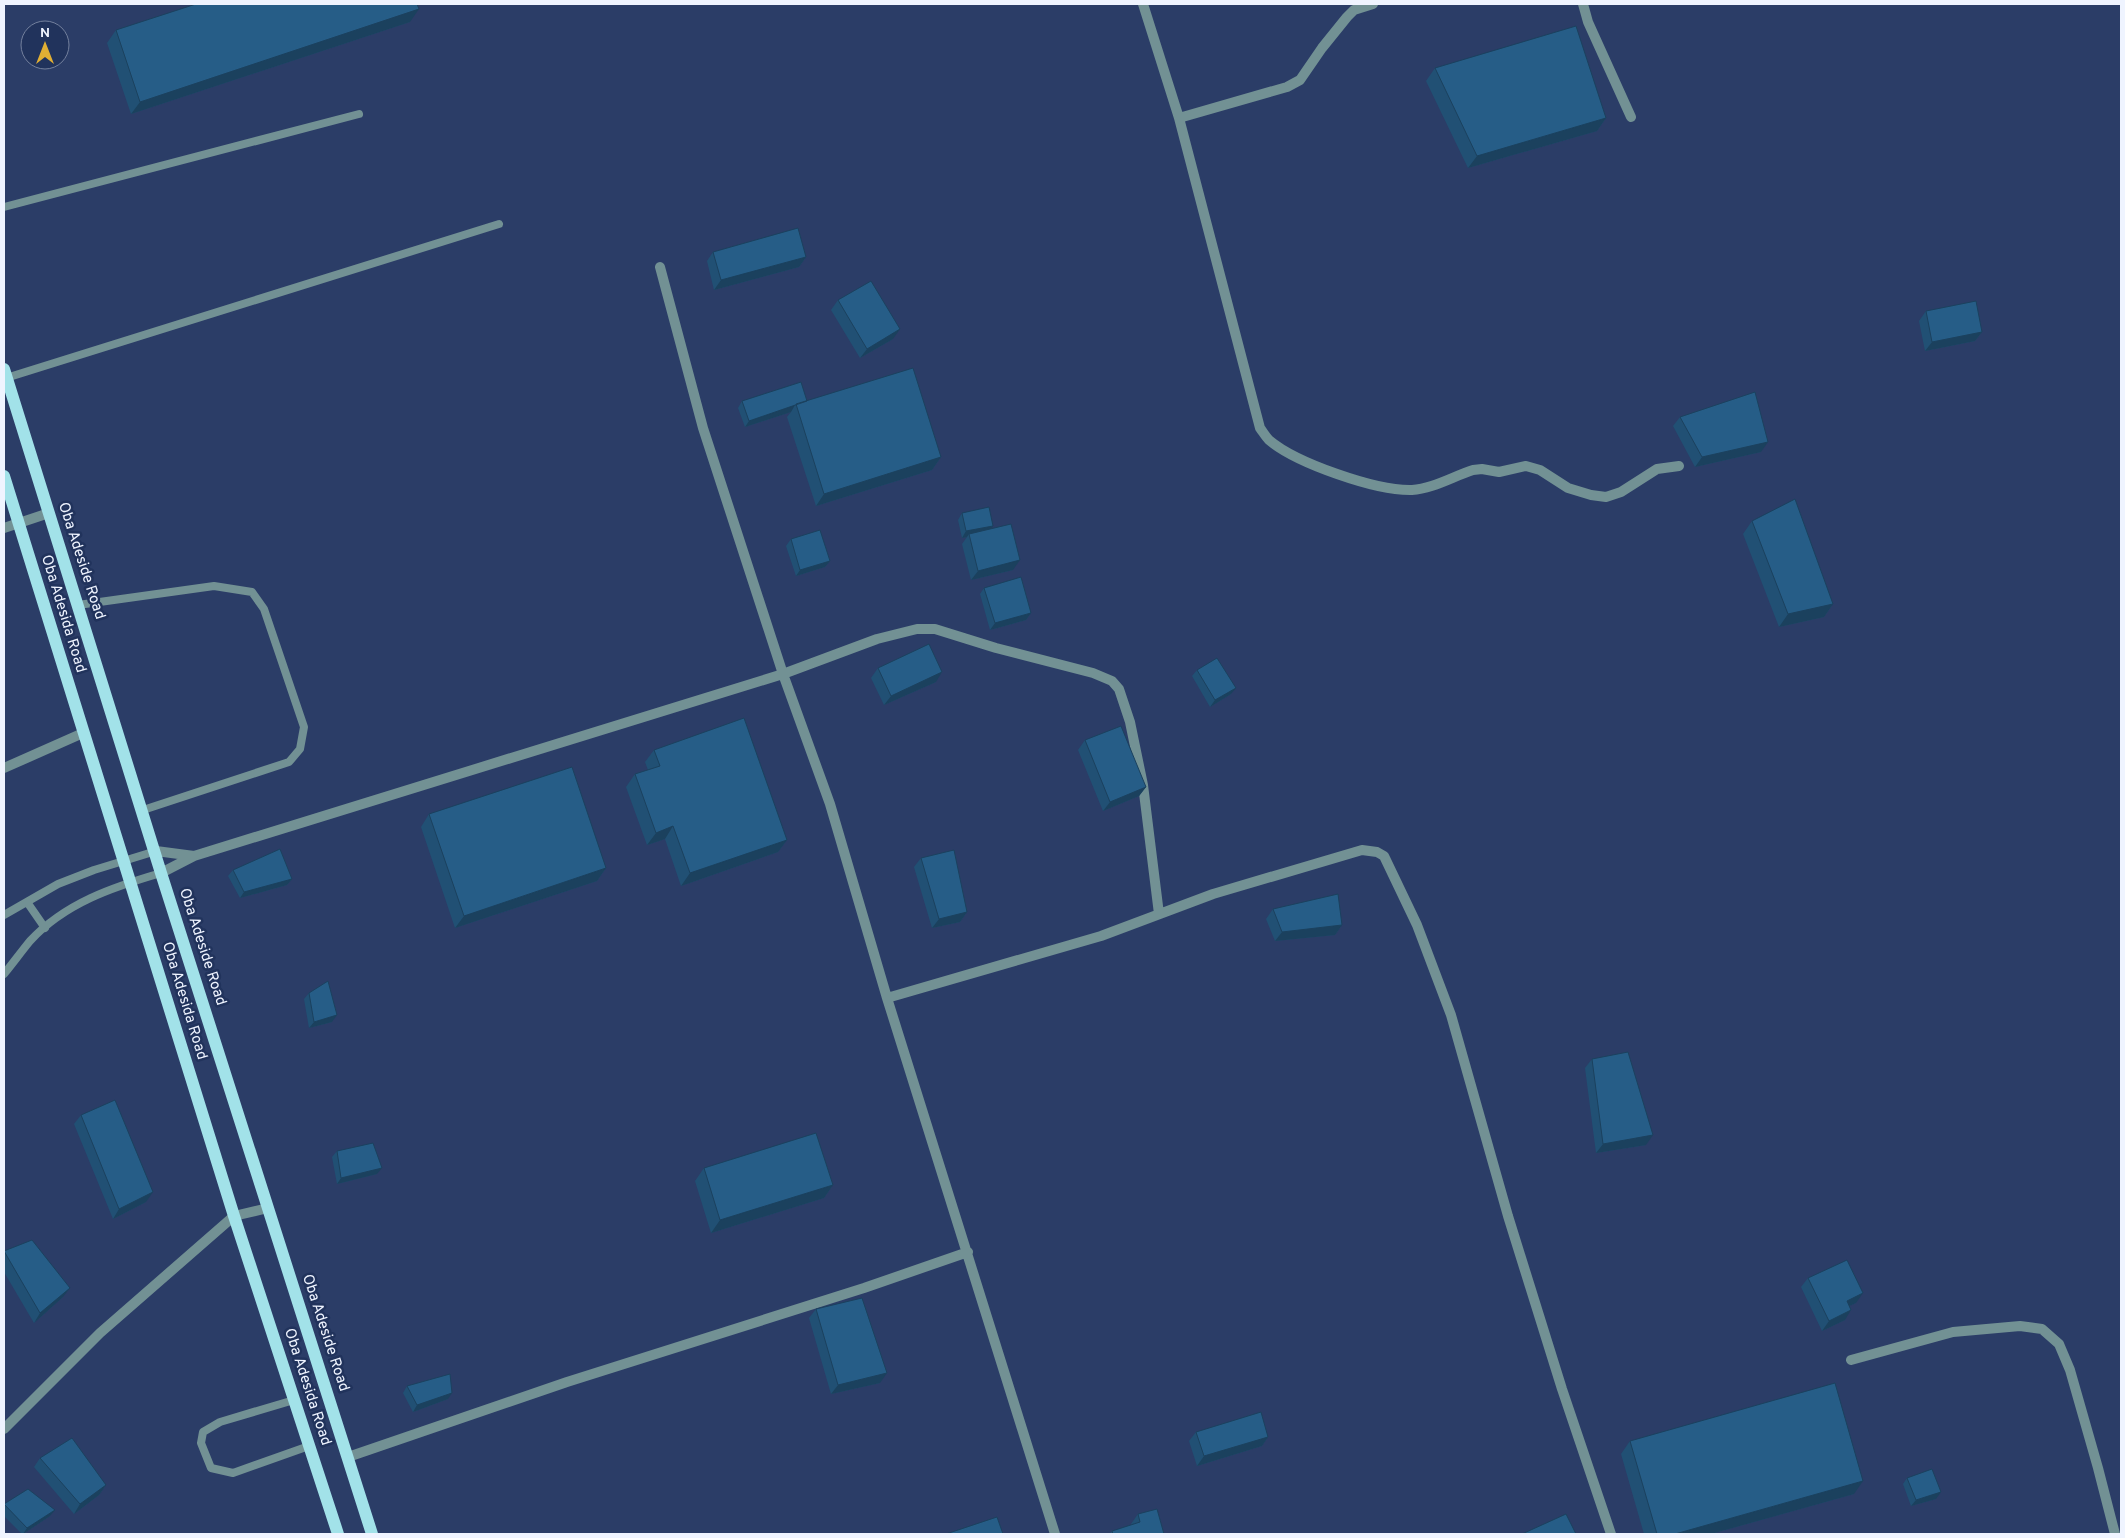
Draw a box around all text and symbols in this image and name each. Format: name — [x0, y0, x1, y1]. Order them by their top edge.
north arrow — [20, 20, 70, 70]
text: N — [40, 25, 50, 42]
street label: Oba Adeside Road — [53, 500, 109, 622]
street label: Oba Adesida Road — [36, 553, 90, 675]
street label: Oba Adeside Road — [174, 886, 230, 1008]
street label: Oba Adesida Road — [157, 940, 211, 1062]
street label: Oba Adeside Road — [297, 1272, 353, 1394]
street label: Oba Adesida Road — [279, 1326, 335, 1448]

